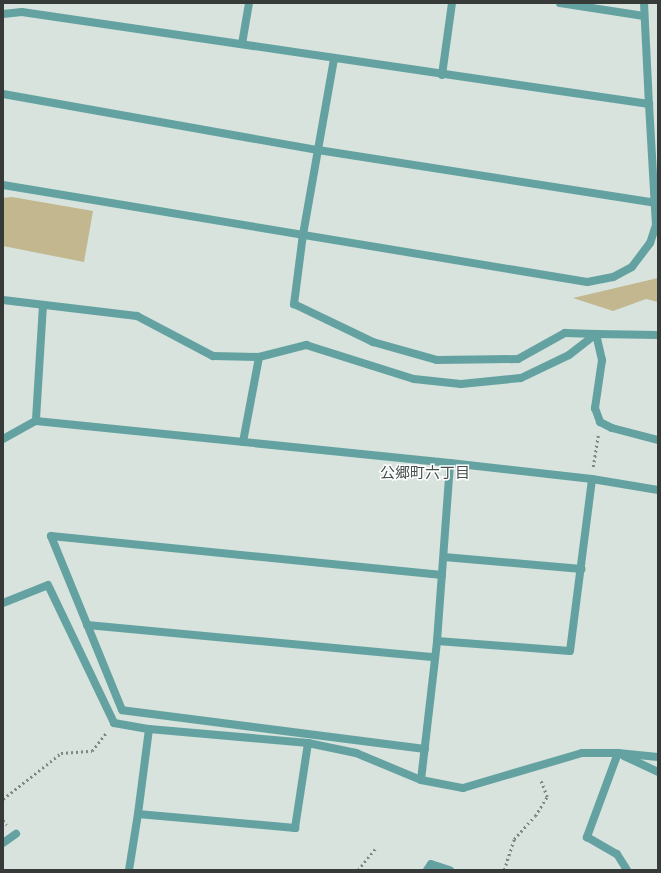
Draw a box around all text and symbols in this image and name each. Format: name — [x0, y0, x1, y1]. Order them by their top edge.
district label: 公郷町六丁目 — [380, 464, 470, 482]

